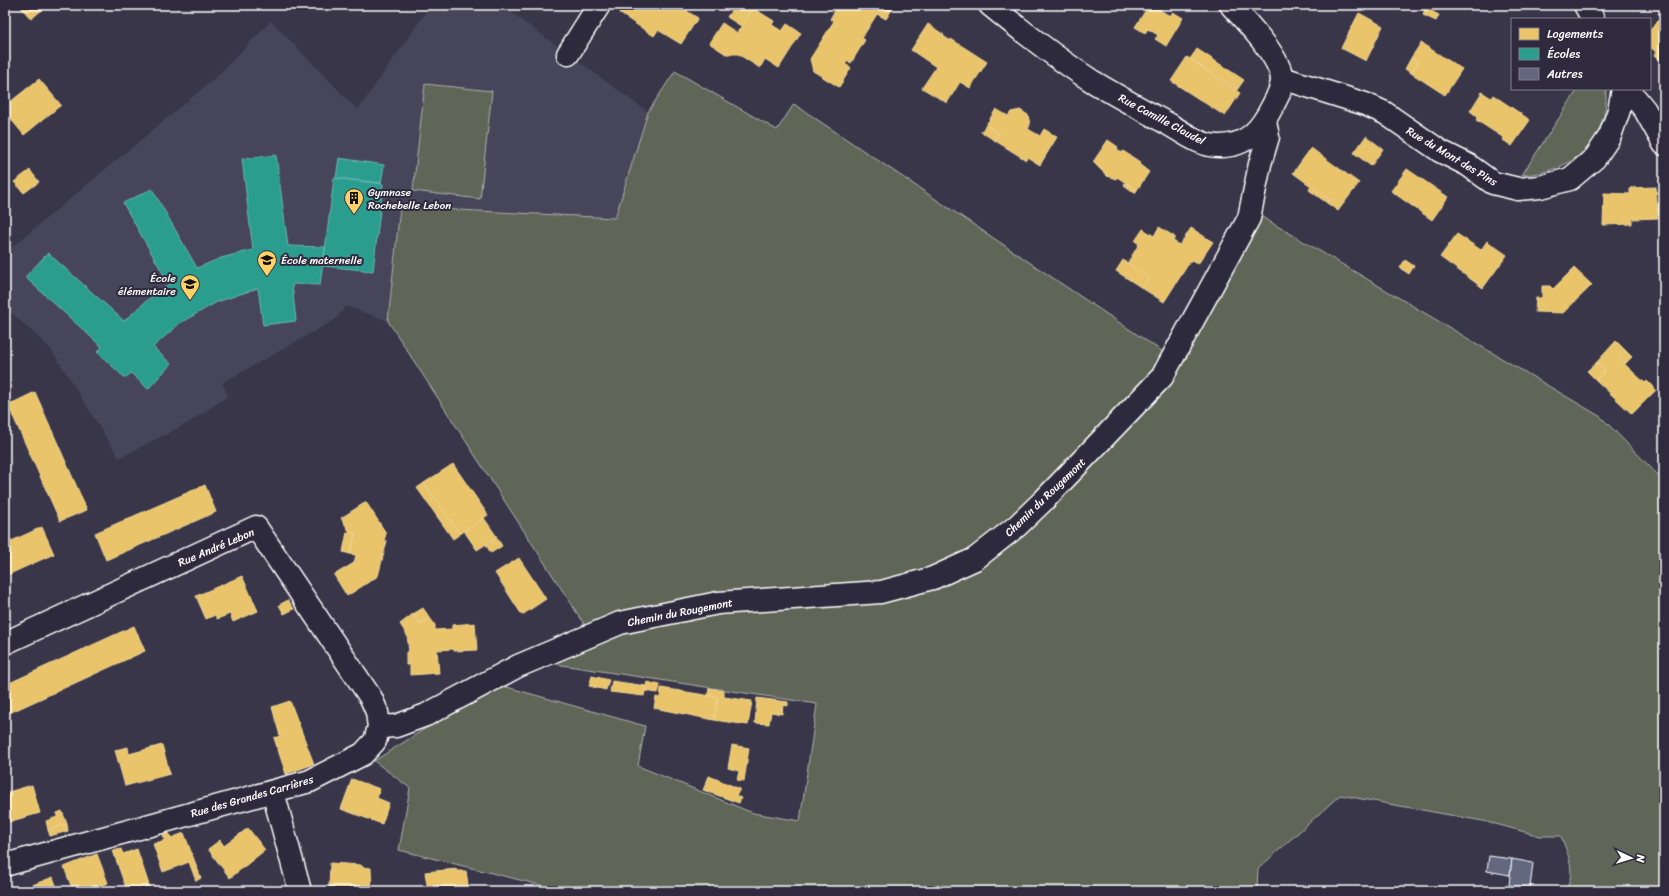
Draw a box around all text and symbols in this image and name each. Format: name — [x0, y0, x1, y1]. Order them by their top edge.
legend — [1511, 18, 1651, 90]
text: Logements — [1547, 23, 1604, 45]
text: Écoles — [1547, 43, 1580, 65]
text: Autres — [1546, 63, 1583, 85]
street label: Rue Camille Claudel — [1115, 89, 1209, 151]
street label: Rue du Mont des Pins — [1402, 122, 1502, 192]
place label: Gymnase Rochebelle Lebon — [368, 183, 451, 215]
building icon: Gymnase Rochebelle Lebon — [343, 187, 365, 215]
school or university icon: École maternelle — [256, 249, 278, 277]
place label: École maternelle — [281, 251, 363, 270]
place label: École élémentaire — [118, 269, 176, 301]
school or university icon: École élémentaire — [179, 273, 201, 301]
street label: Chemin du Rougemont — [1000, 453, 1091, 541]
street label: Rue André Lebon — [175, 523, 257, 572]
street label: Chemin du Rougemont — [626, 593, 735, 632]
street label: Rue des Grandes Carrières — [188, 770, 317, 823]
north arrow — [1611, 838, 1651, 878]
text: N — [1631, 853, 1650, 864]

